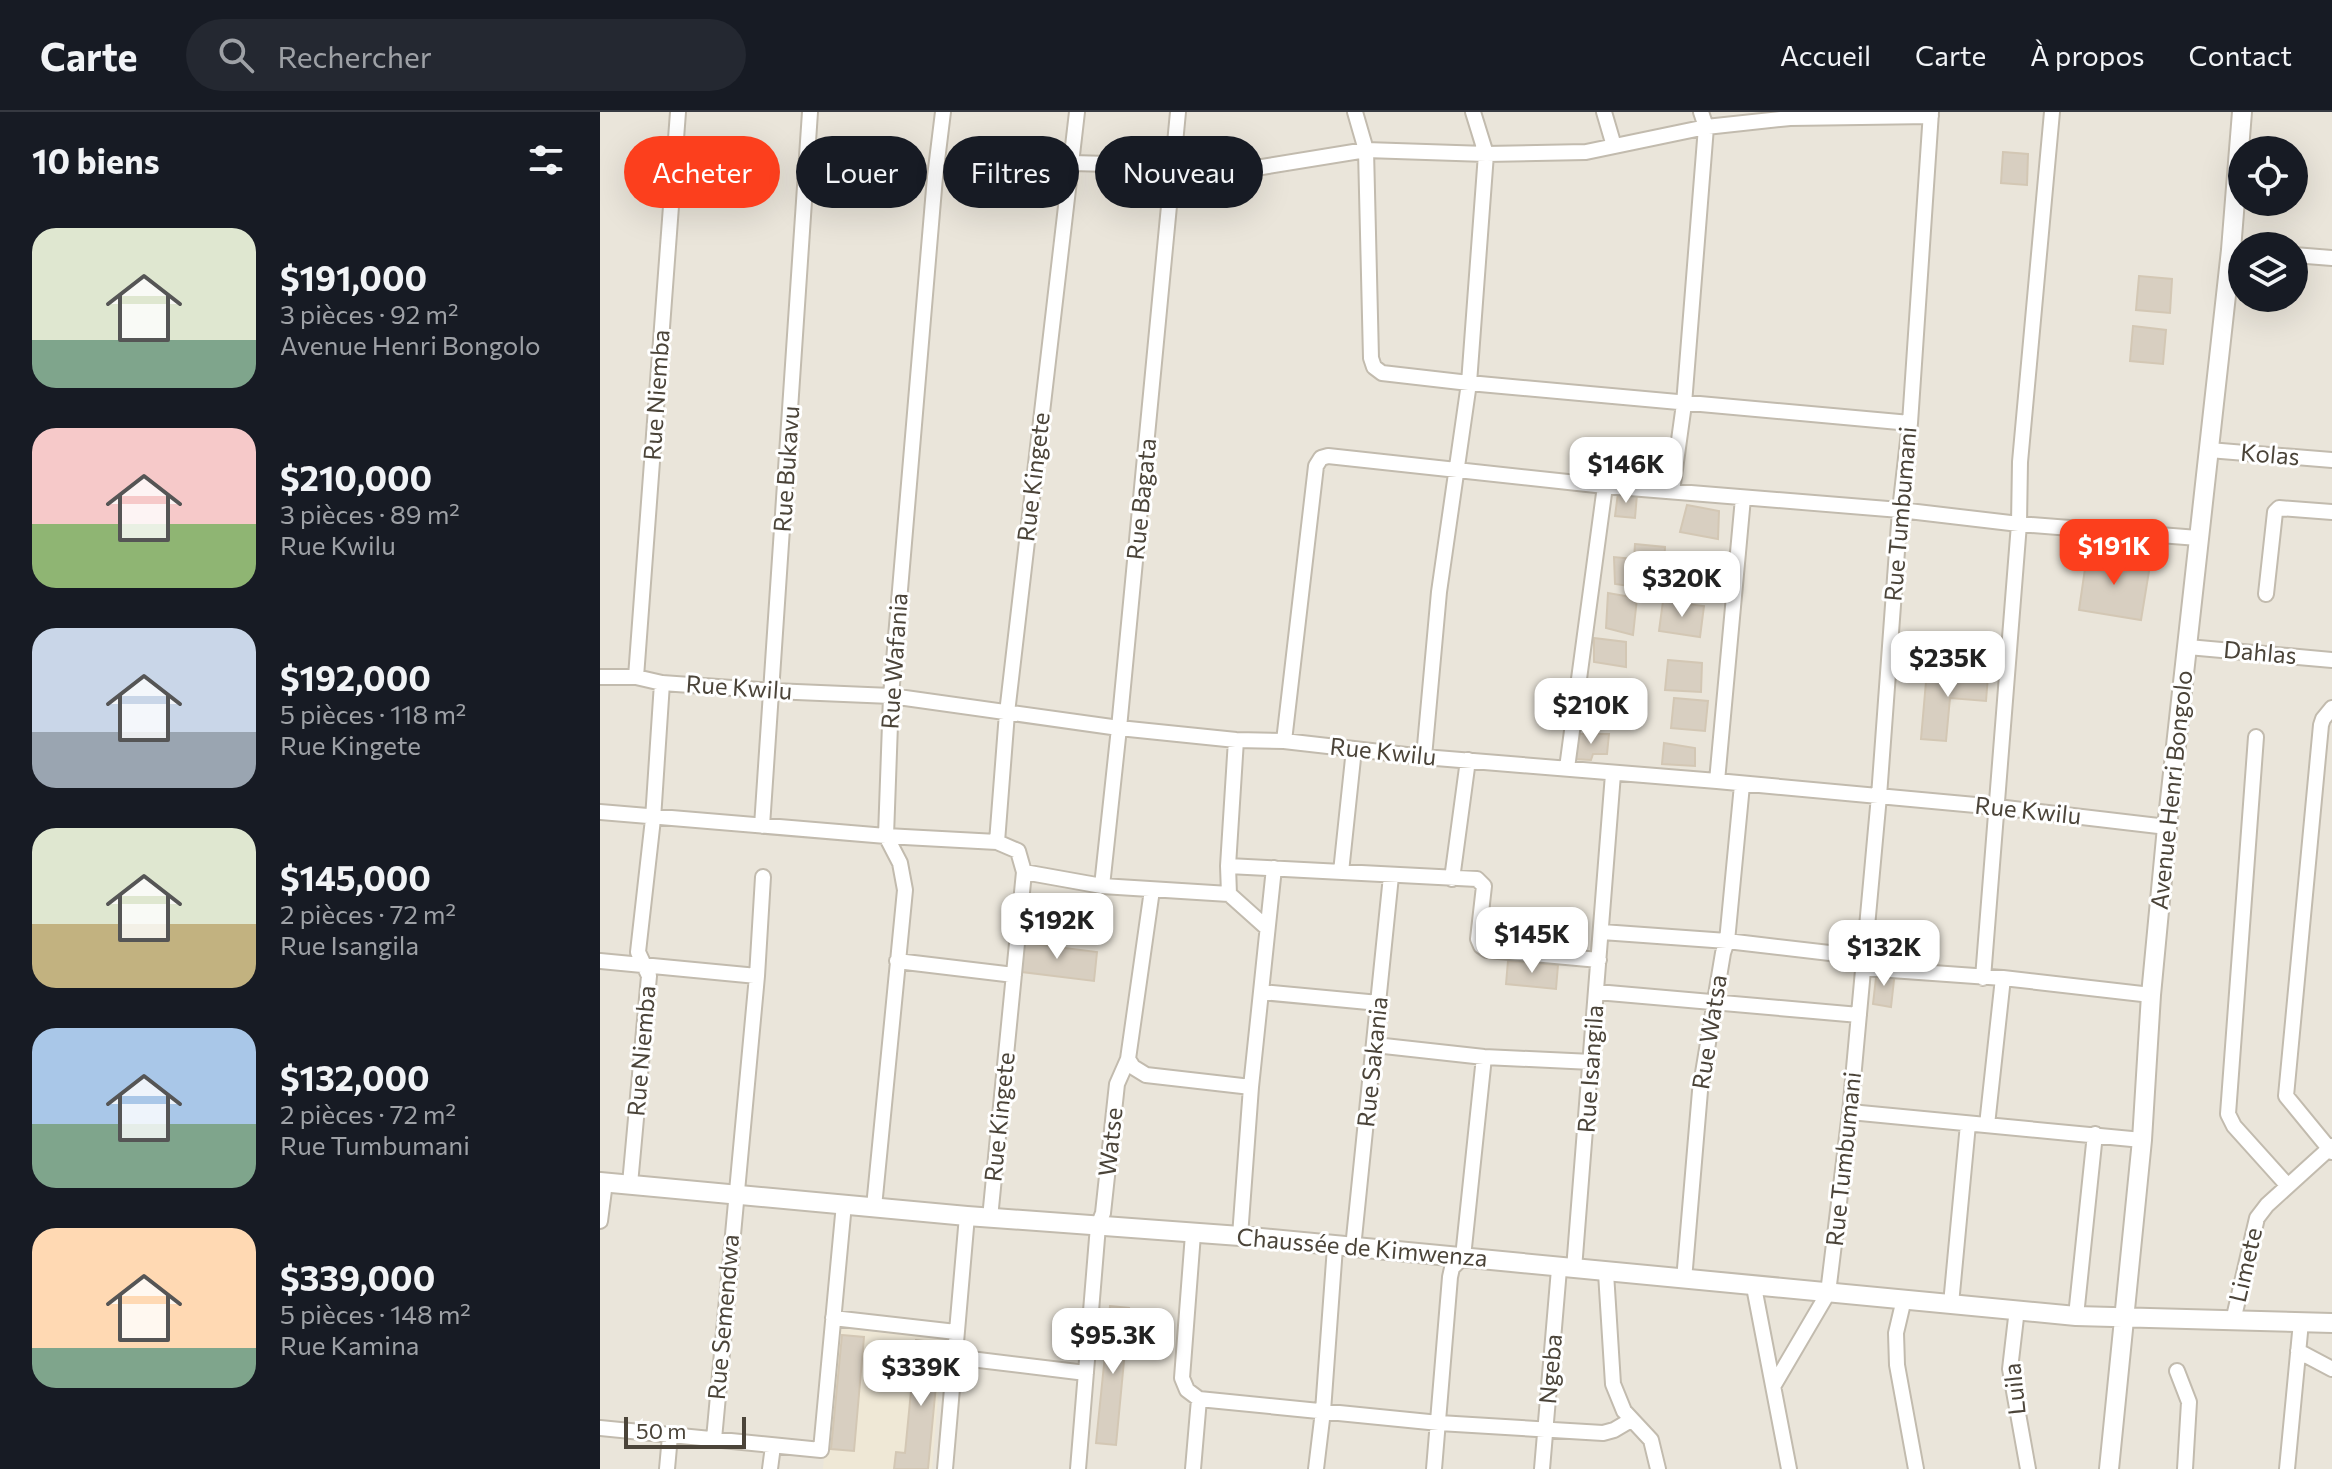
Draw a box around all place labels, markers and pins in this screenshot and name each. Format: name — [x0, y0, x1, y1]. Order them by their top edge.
pin: $146K — [1570, 437, 1682, 505]
pin: $191K — [2058, 519, 2170, 587]
pin: $320K — [1626, 551, 1738, 619]
pin: $235K — [1892, 631, 2004, 699]
pin: $210K — [1535, 678, 1647, 746]
pin: $192K — [1001, 893, 1113, 961]
pin: $145K — [1476, 907, 1588, 975]
pin: $132K — [1828, 920, 1940, 988]
pin: $95.3K — [1048, 1308, 1178, 1376]
pin: $339K — [865, 1340, 977, 1408]

